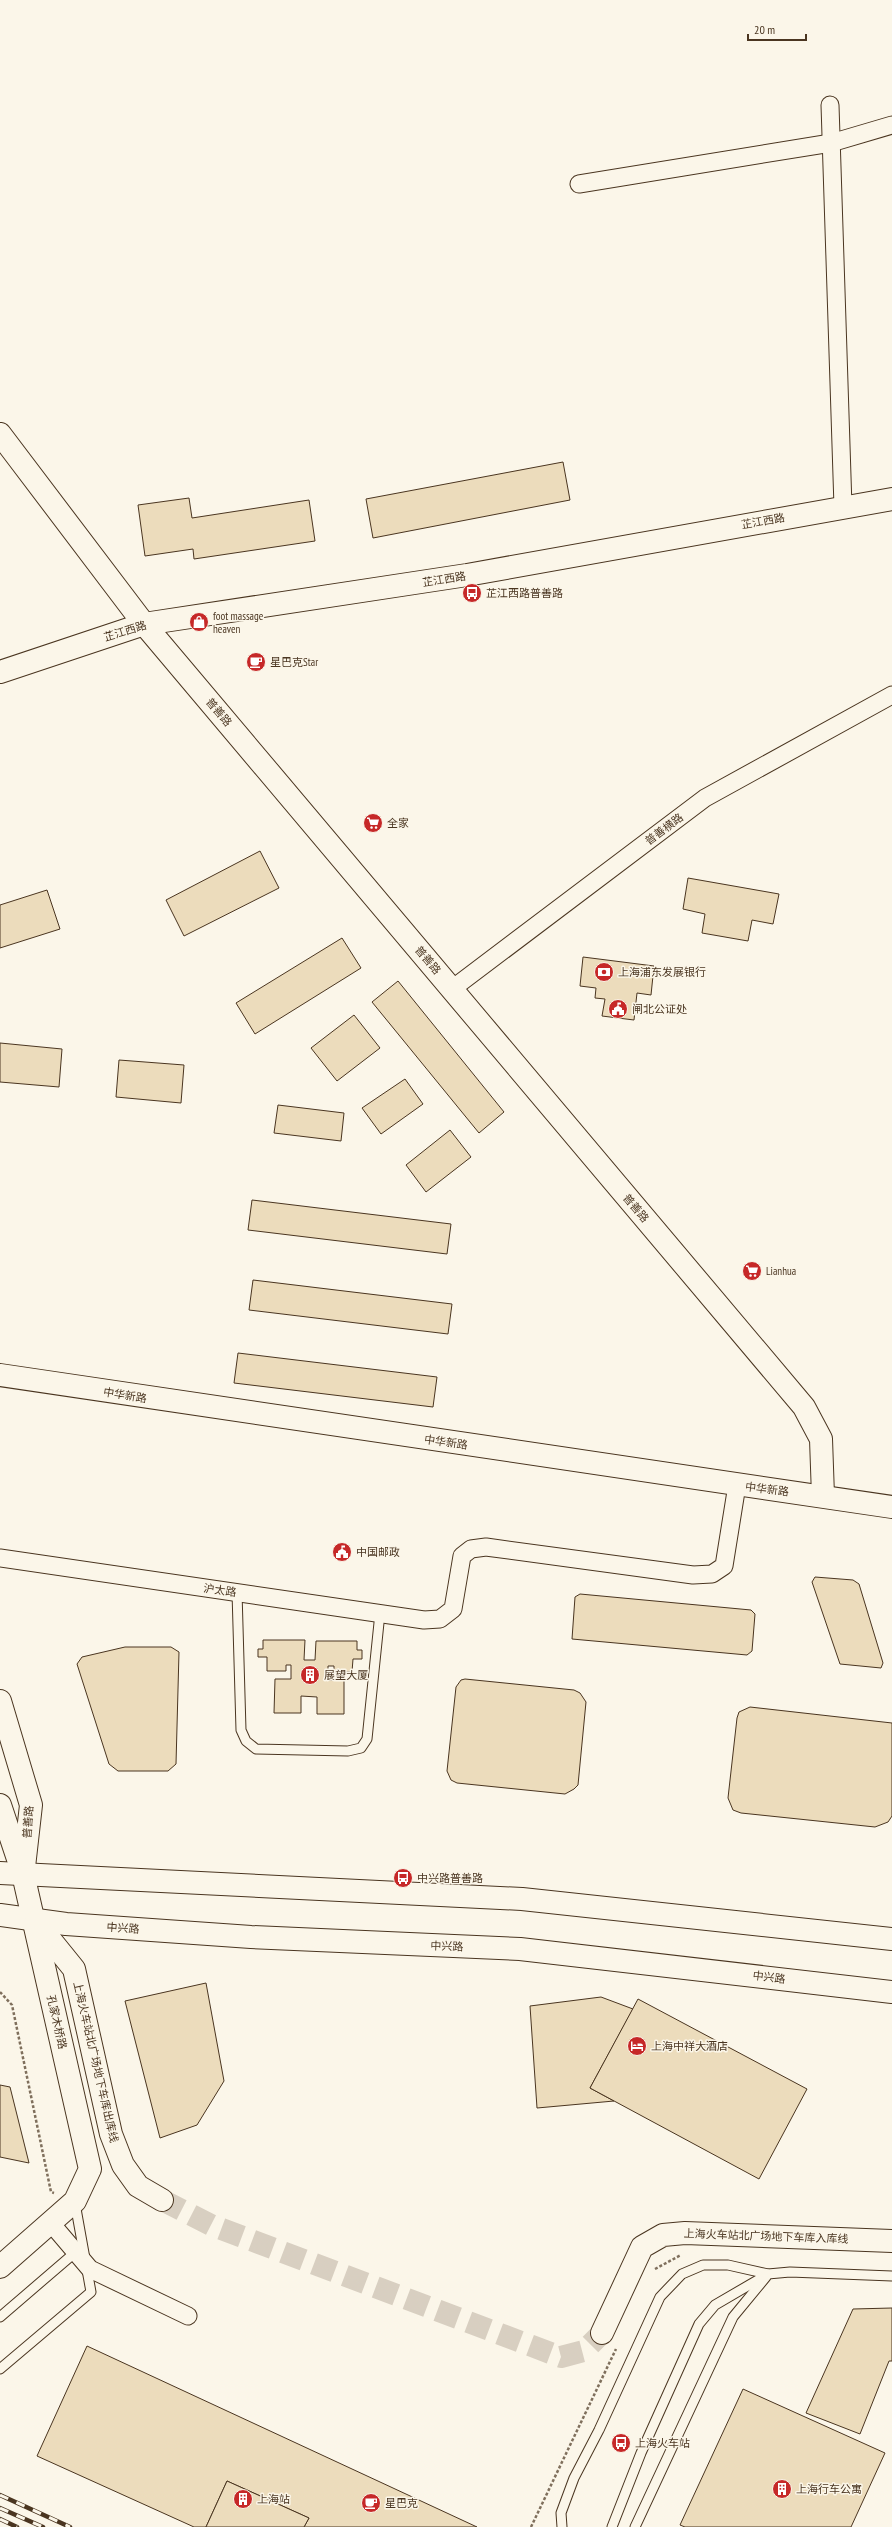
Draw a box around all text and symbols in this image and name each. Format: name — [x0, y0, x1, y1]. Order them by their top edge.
scale bar — [748, 16, 806, 42]
text: 20 m — [754, 22, 775, 37]
street label: 芷江西路 — [740, 510, 786, 532]
street label: 芷江西路 — [421, 569, 467, 589]
bus stop icon: 芷江西路普善路 — [461, 582, 483, 604]
place label: 芷江西路普善路 — [486, 586, 563, 600]
place label: foot massage heaven — [213, 609, 264, 636]
shop icon: foot massage heaven — [188, 611, 210, 633]
street label: 芷江西路 — [102, 618, 148, 644]
cafe icon: 星巴克Star — [245, 651, 267, 673]
place label: 星巴克Star — [270, 655, 318, 669]
street label: 普善路 — [203, 695, 235, 729]
street label: 普善横路 — [642, 810, 686, 848]
supermarket icon: 全家 — [362, 812, 384, 834]
place label: 全家 — [387, 816, 409, 830]
street label: 普善路 — [412, 943, 444, 977]
bank icon: 上海浦东发展银行 — [593, 961, 615, 983]
place label: 上海浦东发展银行 — [618, 965, 706, 979]
public building icon: 闸北公证处 — [607, 998, 629, 1020]
place label: 闸北公证处 — [632, 1002, 687, 1016]
street label: 普善路 — [620, 1191, 652, 1225]
supermarket icon: Lianhua — [741, 1260, 763, 1282]
place label: Lianhua — [766, 1264, 796, 1278]
street label: 中华新路 — [102, 1385, 148, 1405]
street label: 中华新路 — [423, 1432, 469, 1452]
street label: 中华新路 — [744, 1479, 790, 1499]
public building icon: 中国邮政 — [331, 1541, 353, 1563]
place label: 中国邮政 — [356, 1545, 400, 1559]
street label: 沪太路 — [203, 1581, 237, 1599]
building icon: 展望大厦 — [299, 1664, 321, 1686]
place label: 展望大厦 — [324, 1668, 368, 1682]
street label: 普善路 — [20, 1805, 36, 1839]
bus stop icon: 中兴路普善路 — [392, 1867, 414, 1889]
place label: 中兴路普善路 — [417, 1871, 483, 1885]
street label: 中兴路 — [106, 1920, 140, 1936]
street label: 中兴路 — [430, 1938, 464, 1954]
street label: 中兴路 — [752, 1968, 786, 1986]
street label: 上海火车站北广场地下车库出库线 — [71, 1980, 121, 2144]
street label: 孔家木桥路 — [44, 1994, 70, 2050]
hotel icon: 上海中祥大酒店 — [626, 2035, 648, 2057]
place label: 上海中祥大酒店 — [651, 2039, 728, 2053]
street label: 上海火车站北广场地下车库入库线 — [683, 2226, 849, 2246]
bus stop icon: 上海火车站 — [610, 2432, 632, 2454]
place label: 上海火车站 — [635, 2436, 690, 2450]
building icon: 上海行车公寓 — [771, 2478, 793, 2500]
place label: 上海行车公寓 — [796, 2482, 862, 2496]
building icon: 上海站 — [232, 2488, 254, 2510]
place label: 上海站 — [257, 2492, 290, 2506]
cafe icon: 星巴克 — [360, 2492, 382, 2514]
place label: 星巴克 — [385, 2496, 418, 2510]

